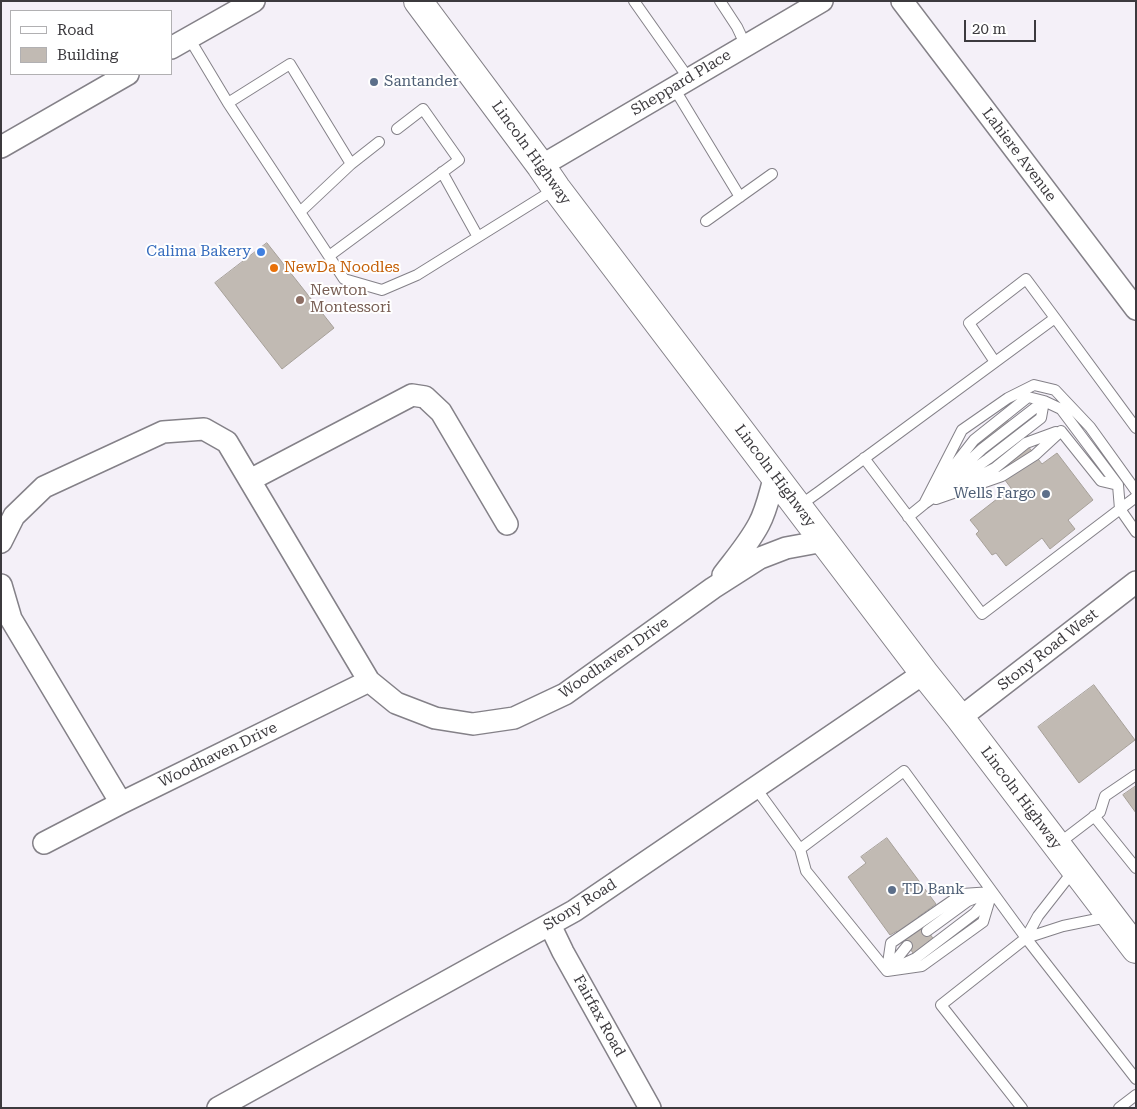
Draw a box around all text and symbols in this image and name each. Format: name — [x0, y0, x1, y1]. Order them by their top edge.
legend — [10, 10, 172, 75]
scale bar — [967, 10, 1040, 42]
text: 20 m — [972, 20, 1006, 38]
text: Road — [57, 21, 94, 39]
text: Building — [57, 46, 118, 64]
street label: Sheppard Place — [628, 46, 734, 120]
place label: Santander — [384, 73, 459, 91]
marker: Santander — [368, 76, 380, 88]
street label: Lincoln Highway — [487, 98, 575, 208]
street label: Lahiere Avenue — [978, 105, 1060, 205]
place label: Calima Bakery — [146, 243, 251, 261]
marker: Calima Bakery — [255, 246, 267, 258]
place label: NewDa Noodles — [284, 259, 400, 277]
marker: NewDa Noodles — [268, 262, 280, 274]
place label: Newton Montessori — [310, 282, 391, 317]
marker: Newton Montessori — [294, 294, 306, 306]
street label: Lincoln Highway — [731, 421, 819, 531]
place label: Wells Fargo — [953, 485, 1036, 503]
marker: Wells Fargo — [1040, 488, 1052, 500]
street label: Stony Road West — [994, 605, 1102, 695]
street label: Woodhaven Drive — [556, 614, 672, 702]
street label: Woodhaven Drive — [156, 719, 280, 791]
street label: Lincoln Highway — [977, 743, 1065, 853]
street label: Stony Road — [540, 875, 620, 935]
place label: TD Bank — [902, 881, 964, 899]
marker: TD Bank — [886, 884, 898, 896]
street label: Fairfax Road — [569, 972, 629, 1060]

